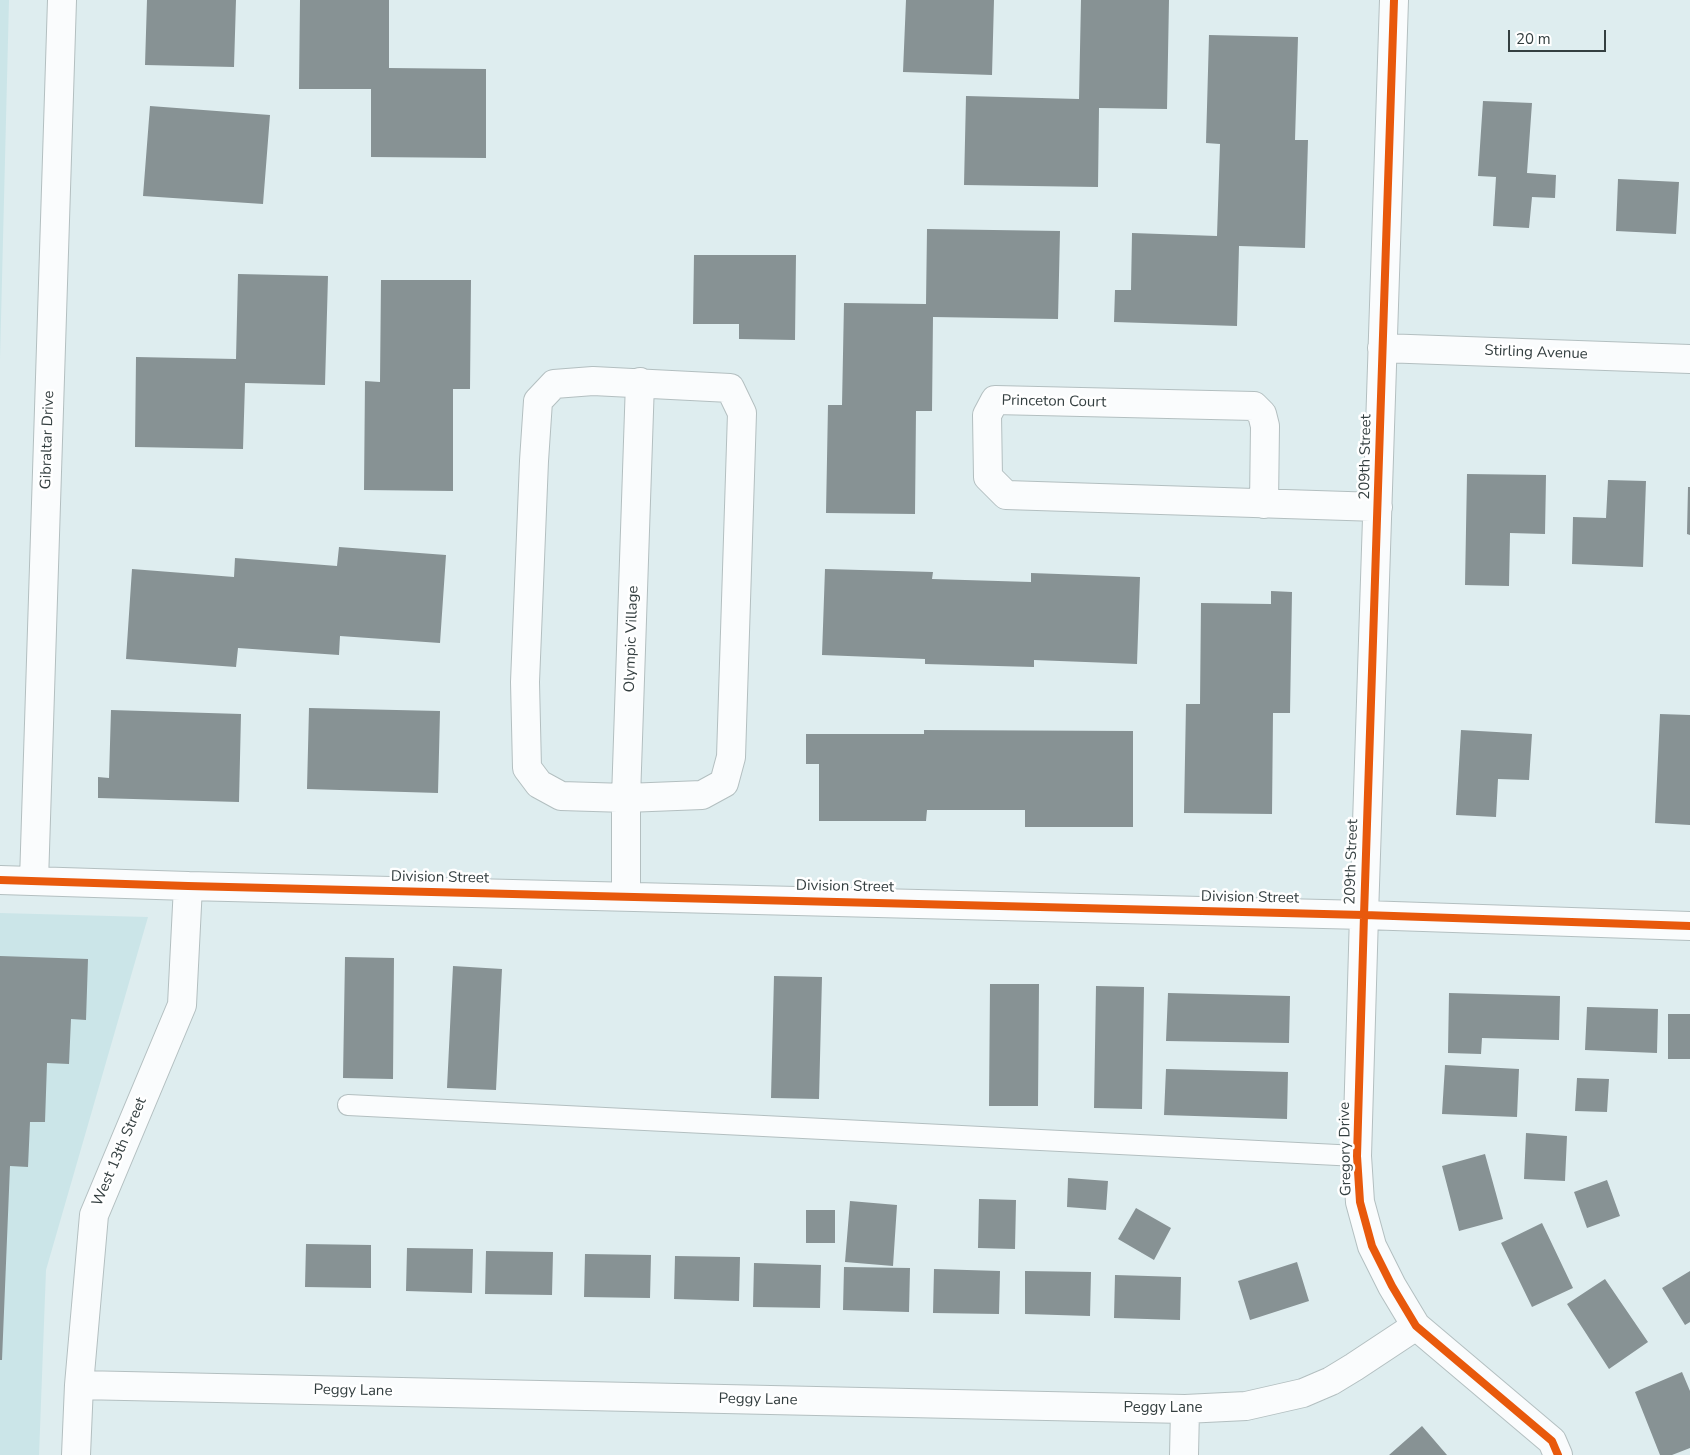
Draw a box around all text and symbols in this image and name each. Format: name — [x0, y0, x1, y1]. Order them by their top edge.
scale bar — [1510, 20, 1608, 52]
text: 20 m — [1516, 29, 1551, 49]
street label: Stirling Avenue — [1484, 342, 1588, 364]
street label: Gibraltar Drive — [37, 390, 59, 490]
street label: Princeton Court — [1001, 392, 1107, 412]
street label: 209th Street — [1356, 414, 1376, 500]
street label: Olympic Village — [621, 585, 643, 693]
street label: 209th Street — [1342, 819, 1362, 905]
street label: Division Street — [391, 868, 489, 888]
street label: Division Street — [796, 877, 894, 897]
street label: Division Street — [1201, 888, 1299, 908]
street label: West 13th Street — [89, 1095, 151, 1209]
street label: Gregory Drive — [1336, 1102, 1356, 1196]
street label: Peggy Lane — [313, 1381, 393, 1401]
street label: Peggy Lane — [718, 1390, 798, 1410]
street label: Peggy Lane — [1124, 1399, 1202, 1417]

